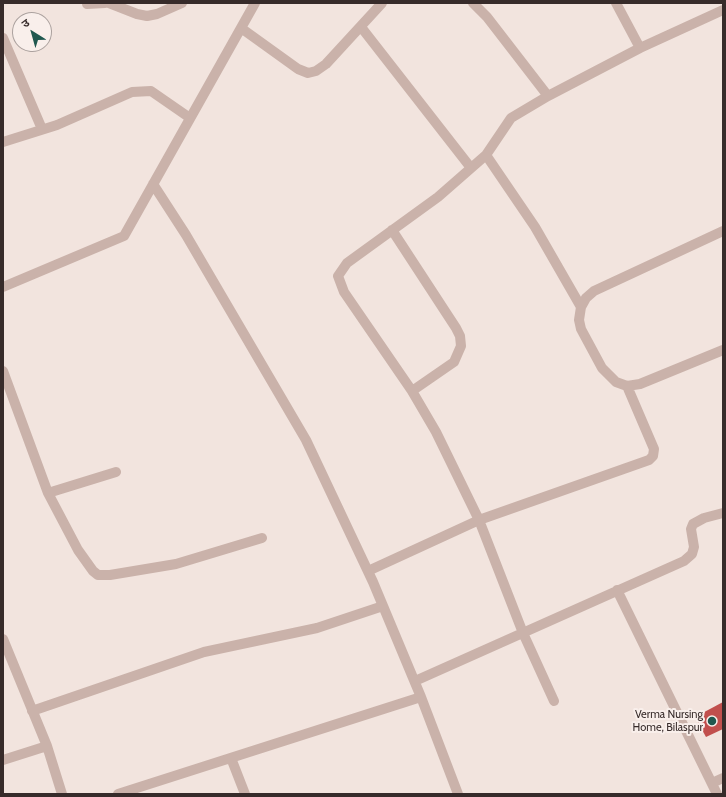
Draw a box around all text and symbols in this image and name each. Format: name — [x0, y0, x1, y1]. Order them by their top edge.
north arrow — [12, 12, 52, 52]
text: उ — [19, 16, 32, 31]
place label: Verma Nursing Home, Bilaspur — [633, 708, 703, 734]
marker: Verma Nursing Home, Bilaspur — [706, 715, 718, 727]

